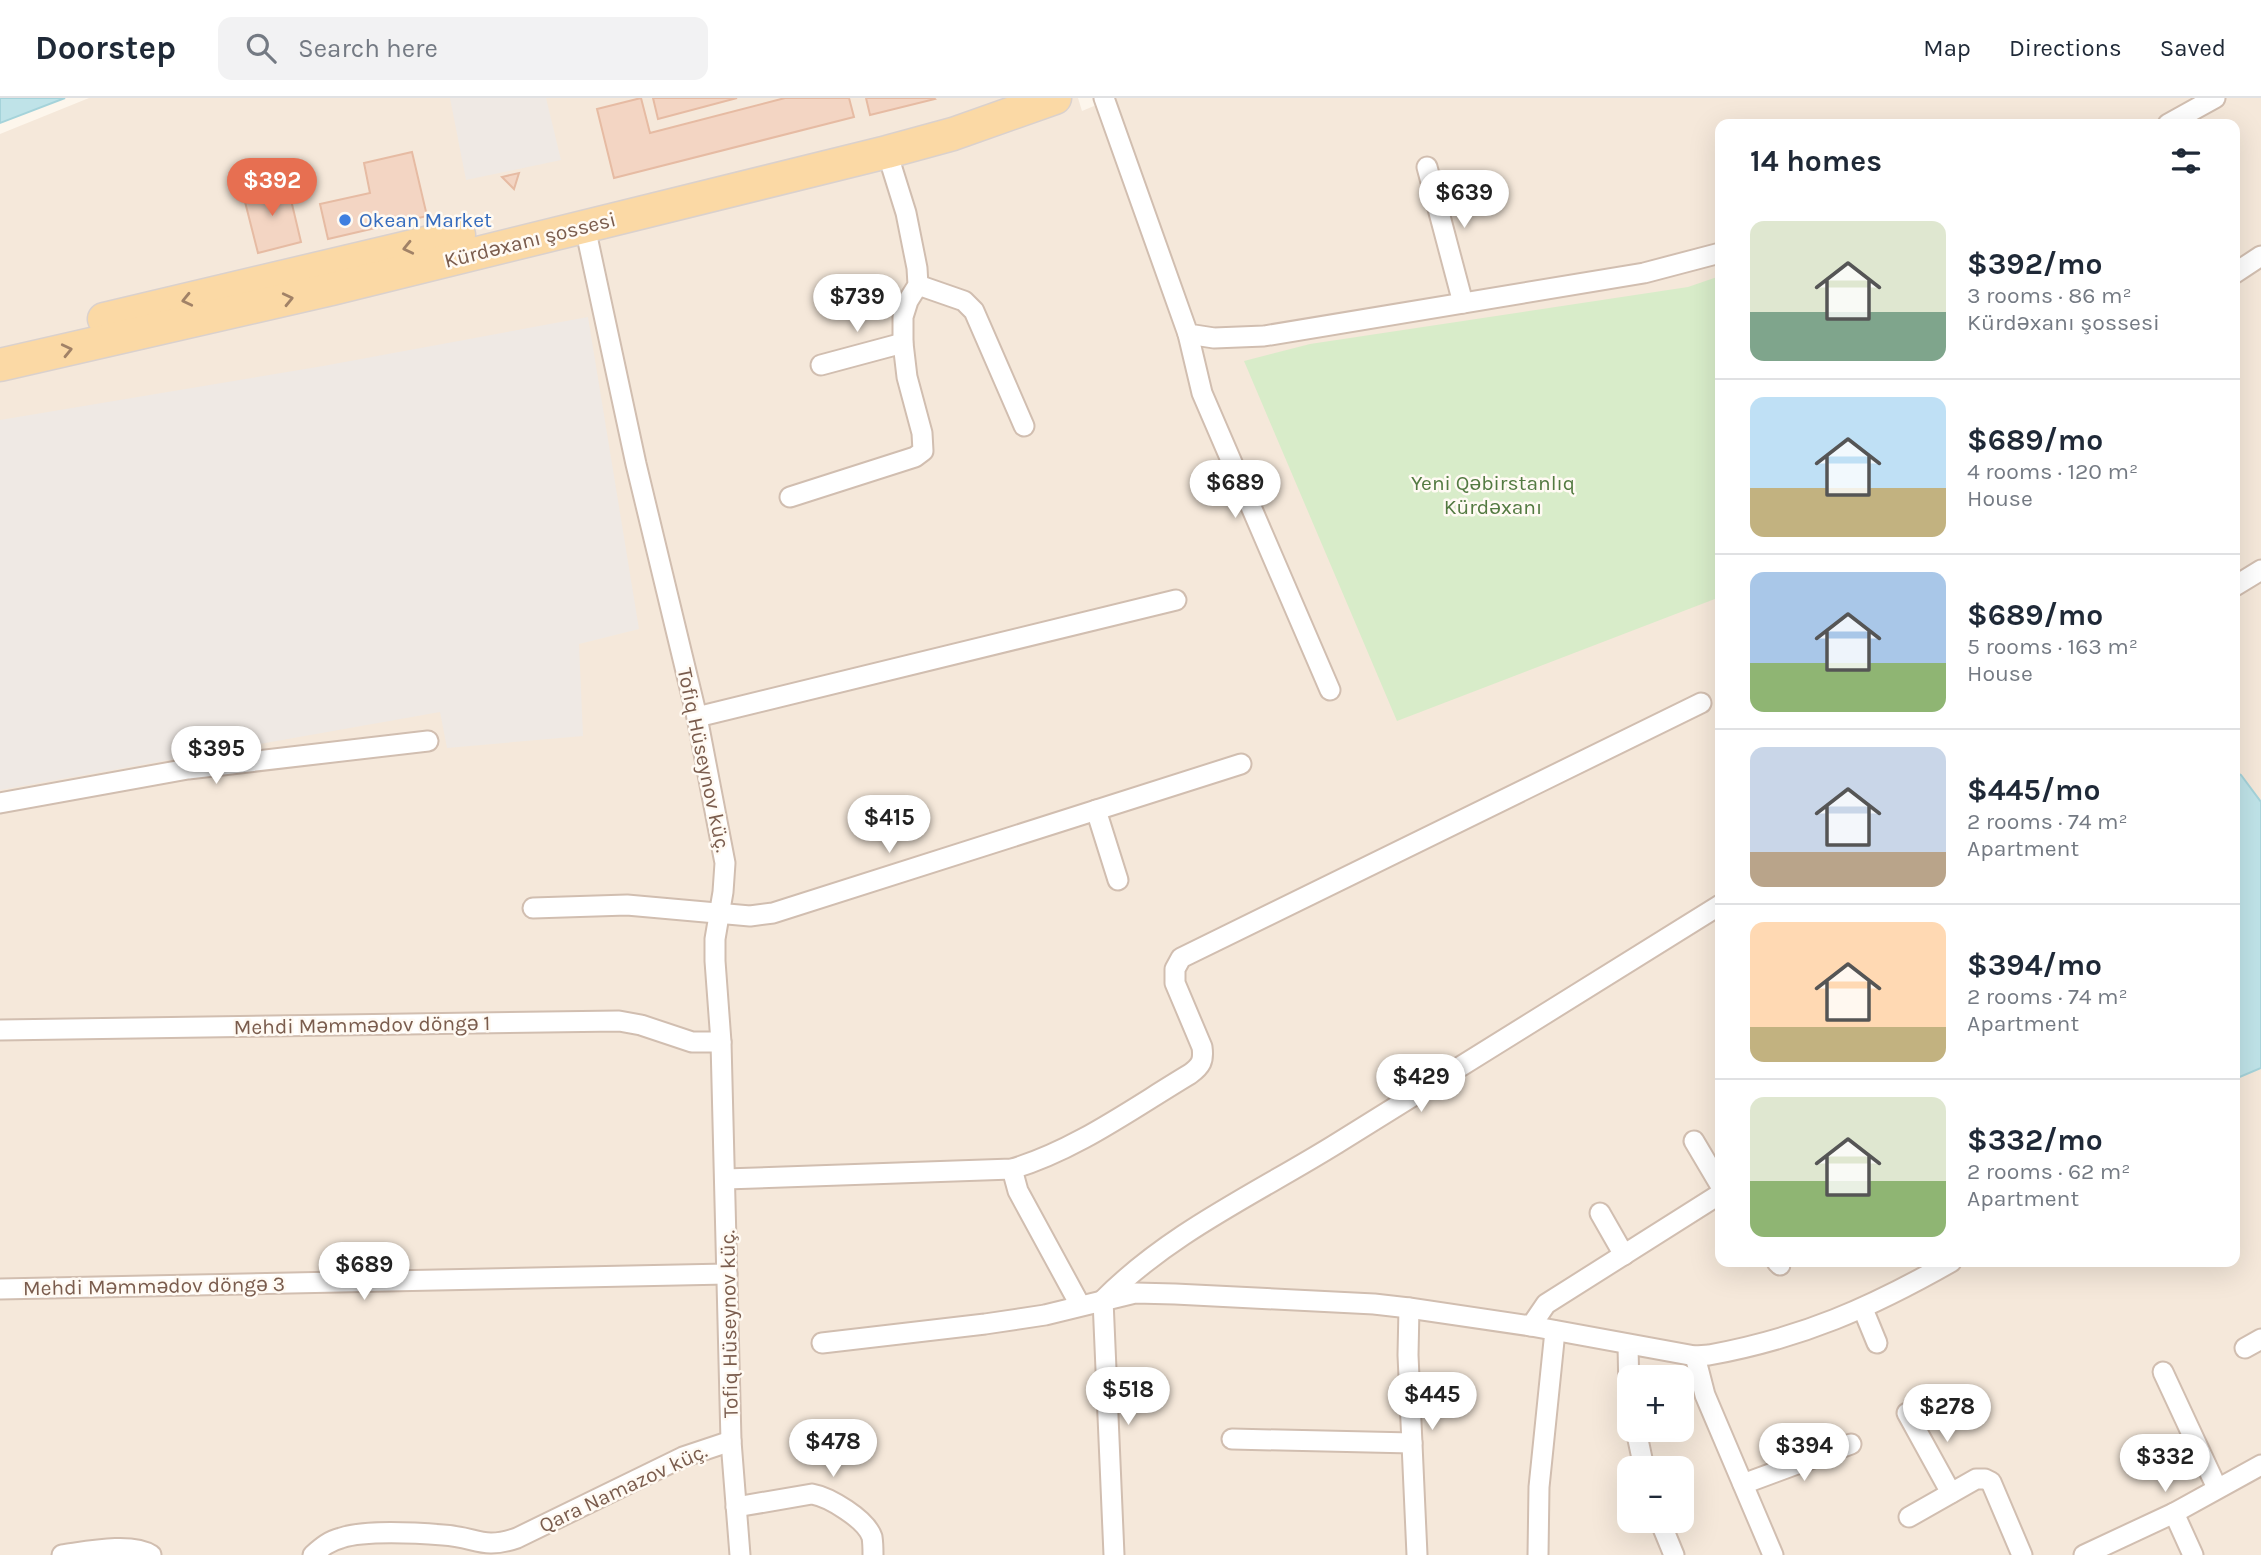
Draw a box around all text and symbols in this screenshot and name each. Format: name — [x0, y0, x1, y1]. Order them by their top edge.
search box — [218, 17, 708, 80]
text: Doorstep — [35, 29, 176, 67]
icon: search — [242, 29, 280, 67]
text: Search here — [298, 33, 438, 64]
text: Map — [1923, 34, 1971, 62]
text: Directions — [2009, 34, 2122, 62]
text: Saved — [2160, 34, 2226, 62]
icon: filters — [2167, 142, 2205, 180]
text: 14 homes — [1750, 143, 1882, 179]
pin: $392 — [231, 158, 313, 218]
text: $392 — [243, 167, 301, 194]
pin: $639 — [1423, 170, 1505, 230]
text: $639 — [1435, 179, 1493, 206]
street label: Kürdəxanı şossesi — [442, 207, 618, 273]
place label: Okean Market — [359, 208, 492, 232]
marker: Okean Market — [337, 212, 353, 228]
one-way arrow — [402, 239, 414, 254]
text: $392/mo — [1967, 246, 2102, 282]
icon: home — [1806, 249, 1890, 333]
pin: $739 — [816, 274, 898, 334]
text: 3 rooms · 86 m² — [1967, 282, 2132, 309]
text: $739 — [829, 283, 885, 310]
one-way arrow — [181, 292, 193, 306]
one-way arrow — [282, 293, 294, 308]
text: Kürdəxanı şossesi — [1967, 309, 2160, 336]
one-way arrow — [60, 344, 72, 358]
text: $689/mo — [1967, 422, 2103, 458]
icon: home — [1806, 425, 1890, 509]
text: 4 rooms · 120 m² — [1967, 458, 2138, 485]
pin: $689 — [1194, 460, 1276, 520]
text: $689 — [1206, 469, 1264, 496]
park label: Yeni Qəbirstanlıq Kürdəxanı — [1411, 471, 1575, 519]
text: House — [1967, 485, 2033, 512]
text: $689/mo — [1967, 597, 2103, 633]
icon: home — [1806, 600, 1890, 684]
text: 5 rooms · 163 m² — [1967, 633, 2138, 660]
text: House — [1967, 660, 2033, 687]
street label: Tofiq Hüseynov küç. — [673, 665, 735, 855]
pin: $395 — [175, 726, 257, 786]
text: $395 — [187, 735, 245, 762]
text: $445/mo — [1967, 772, 2100, 808]
icon: home — [1806, 775, 1890, 859]
pin: $415 — [848, 796, 930, 855]
text: $415 — [863, 804, 915, 831]
text: 2 rooms · 74 m² — [1967, 808, 2128, 835]
text: Apartment — [1967, 835, 2079, 862]
text: $394/mo — [1967, 947, 2102, 983]
icon: home — [1806, 950, 1890, 1034]
text: 2 rooms · 74 m² — [1967, 983, 2128, 1010]
text: Apartment — [1967, 1010, 2079, 1037]
street label: Mehdi Məmmədov döngə 1 — [233, 1011, 491, 1039]
pin: $429 — [1380, 1054, 1462, 1114]
text: $429 — [1392, 1063, 1450, 1090]
text: $332/mo — [1967, 1122, 2103, 1158]
icon: home — [1806, 1125, 1890, 1209]
text: 2 rooms · 62 m² — [1967, 1158, 2131, 1185]
text: Apartment — [1967, 1185, 2079, 1212]
street label: Tofiq Hüseynov küç. — [715, 1229, 743, 1418]
pin: $689 — [323, 1242, 405, 1302]
text: $689 — [335, 1251, 393, 1278]
street label: Mehdi Məmmədov döngə 3 — [23, 1272, 285, 1300]
map controls — [1617, 1365, 1694, 1533]
button: + — [1617, 1365, 1694, 1442]
pin: $518 — [1087, 1368, 1169, 1427]
pin: $445 — [1391, 1372, 1473, 1432]
text: $518 — [1102, 1376, 1154, 1403]
text: $445 — [1404, 1381, 1460, 1408]
pin: $278 — [1906, 1384, 1988, 1444]
text: $278 — [1919, 1393, 1975, 1420]
pin: $478 — [792, 1420, 874, 1479]
pin: $394 — [1763, 1424, 1845, 1483]
text: $478 — [805, 1428, 861, 1455]
text: $394 — [1775, 1432, 1833, 1459]
pin: $332 — [2124, 1434, 2206, 1494]
street label: Qara Namazov küç. — [535, 1438, 711, 1537]
text: $332 — [2136, 1443, 2194, 1470]
button: − — [1617, 1456, 1694, 1533]

